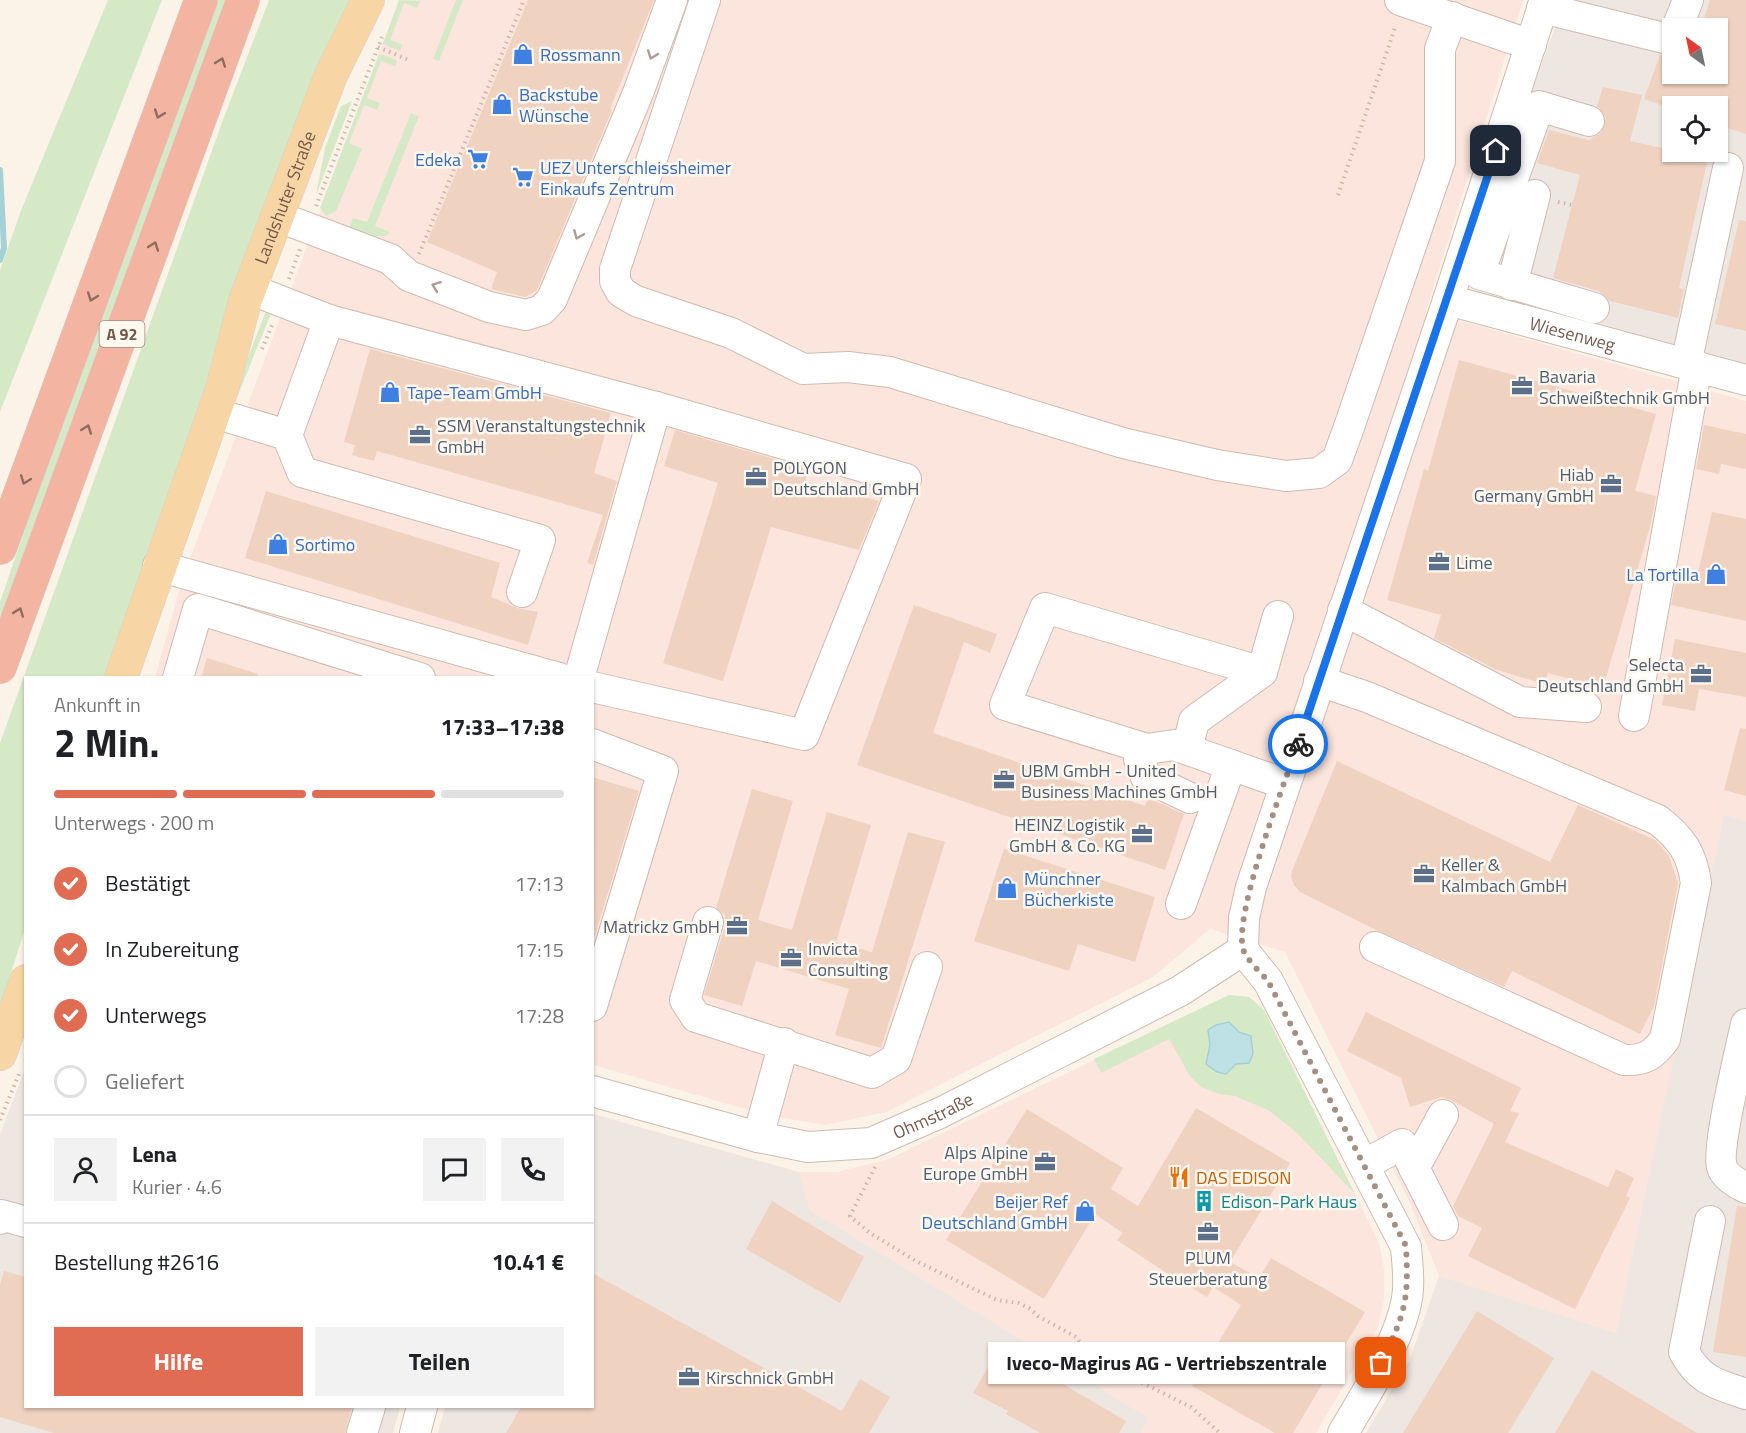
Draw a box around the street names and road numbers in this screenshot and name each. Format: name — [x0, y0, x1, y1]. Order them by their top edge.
street label: Landshuter Straße — [247, 127, 322, 268]
street label: Wiesenweg — [1527, 309, 1619, 358]
road number: A 92 — [100, 321, 144, 347]
street label: Ohmstraße — [888, 1085, 978, 1146]

